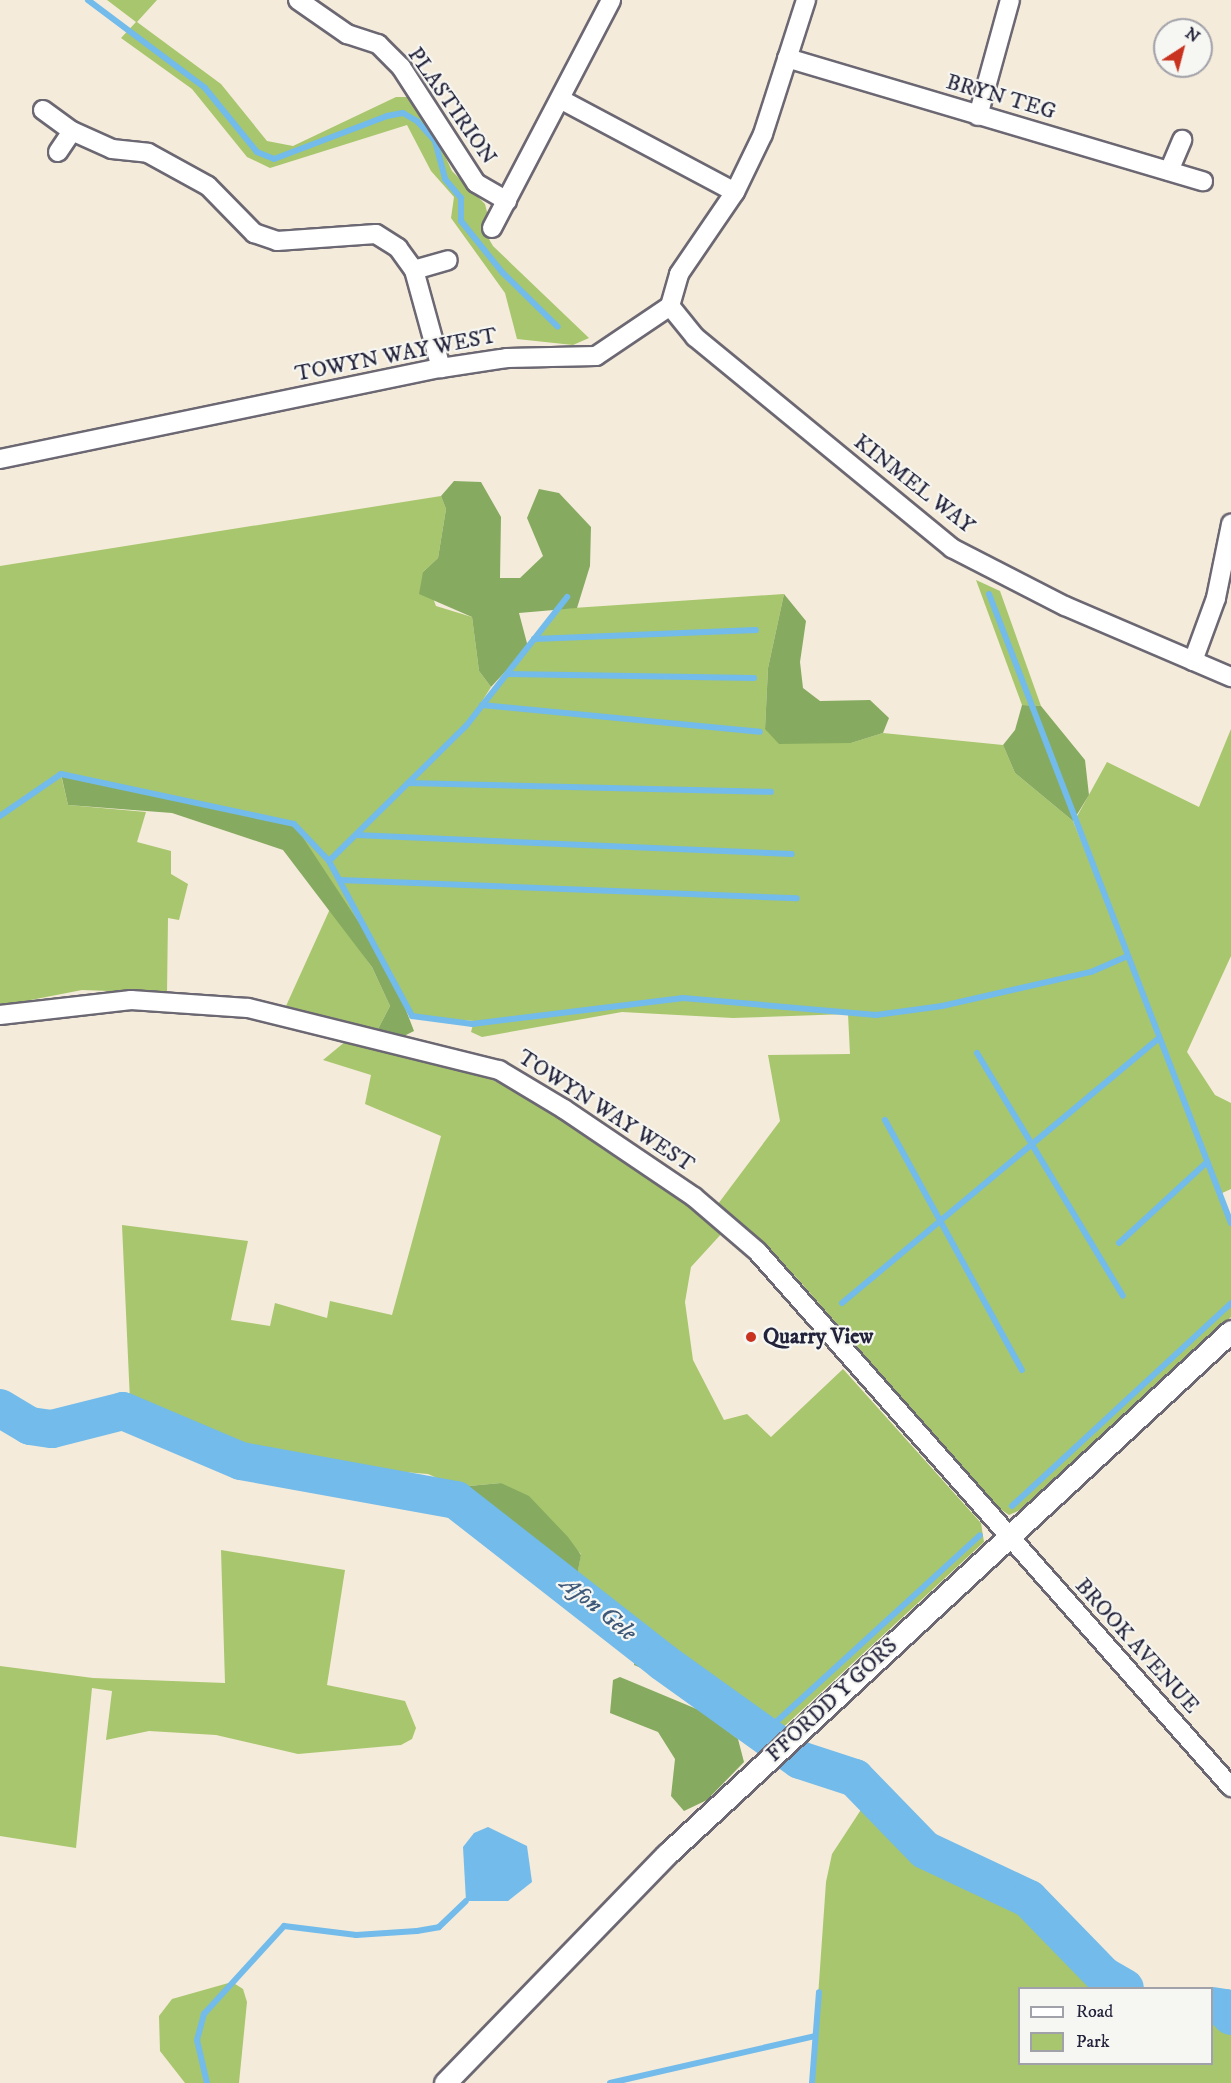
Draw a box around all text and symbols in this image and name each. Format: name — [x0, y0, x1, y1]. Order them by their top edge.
north arrow — [1153, 18, 1213, 78]
text: N — [1181, 23, 1204, 47]
street label: PLASTIRION — [402, 42, 502, 170]
street label: BRYN TEG — [943, 69, 1059, 125]
street label: TOWYN WAY WEST — [293, 322, 499, 388]
street label: KINMEL WAY — [848, 429, 980, 539]
street label: TOWYN WAY WEST — [513, 1044, 699, 1178]
place label: Quarry View — [763, 1324, 873, 1350]
marker: Quarry View — [744, 1330, 758, 1344]
water label: Afon Gele — [554, 1570, 642, 1648]
street label: BROOK AVENUE — [1069, 1573, 1205, 1719]
street label: FFORDD Y GORS — [761, 1632, 903, 1768]
legend — [1018, 1987, 1213, 2065]
text: Road — [1076, 2001, 1113, 2023]
text: Park — [1076, 2031, 1110, 2053]

